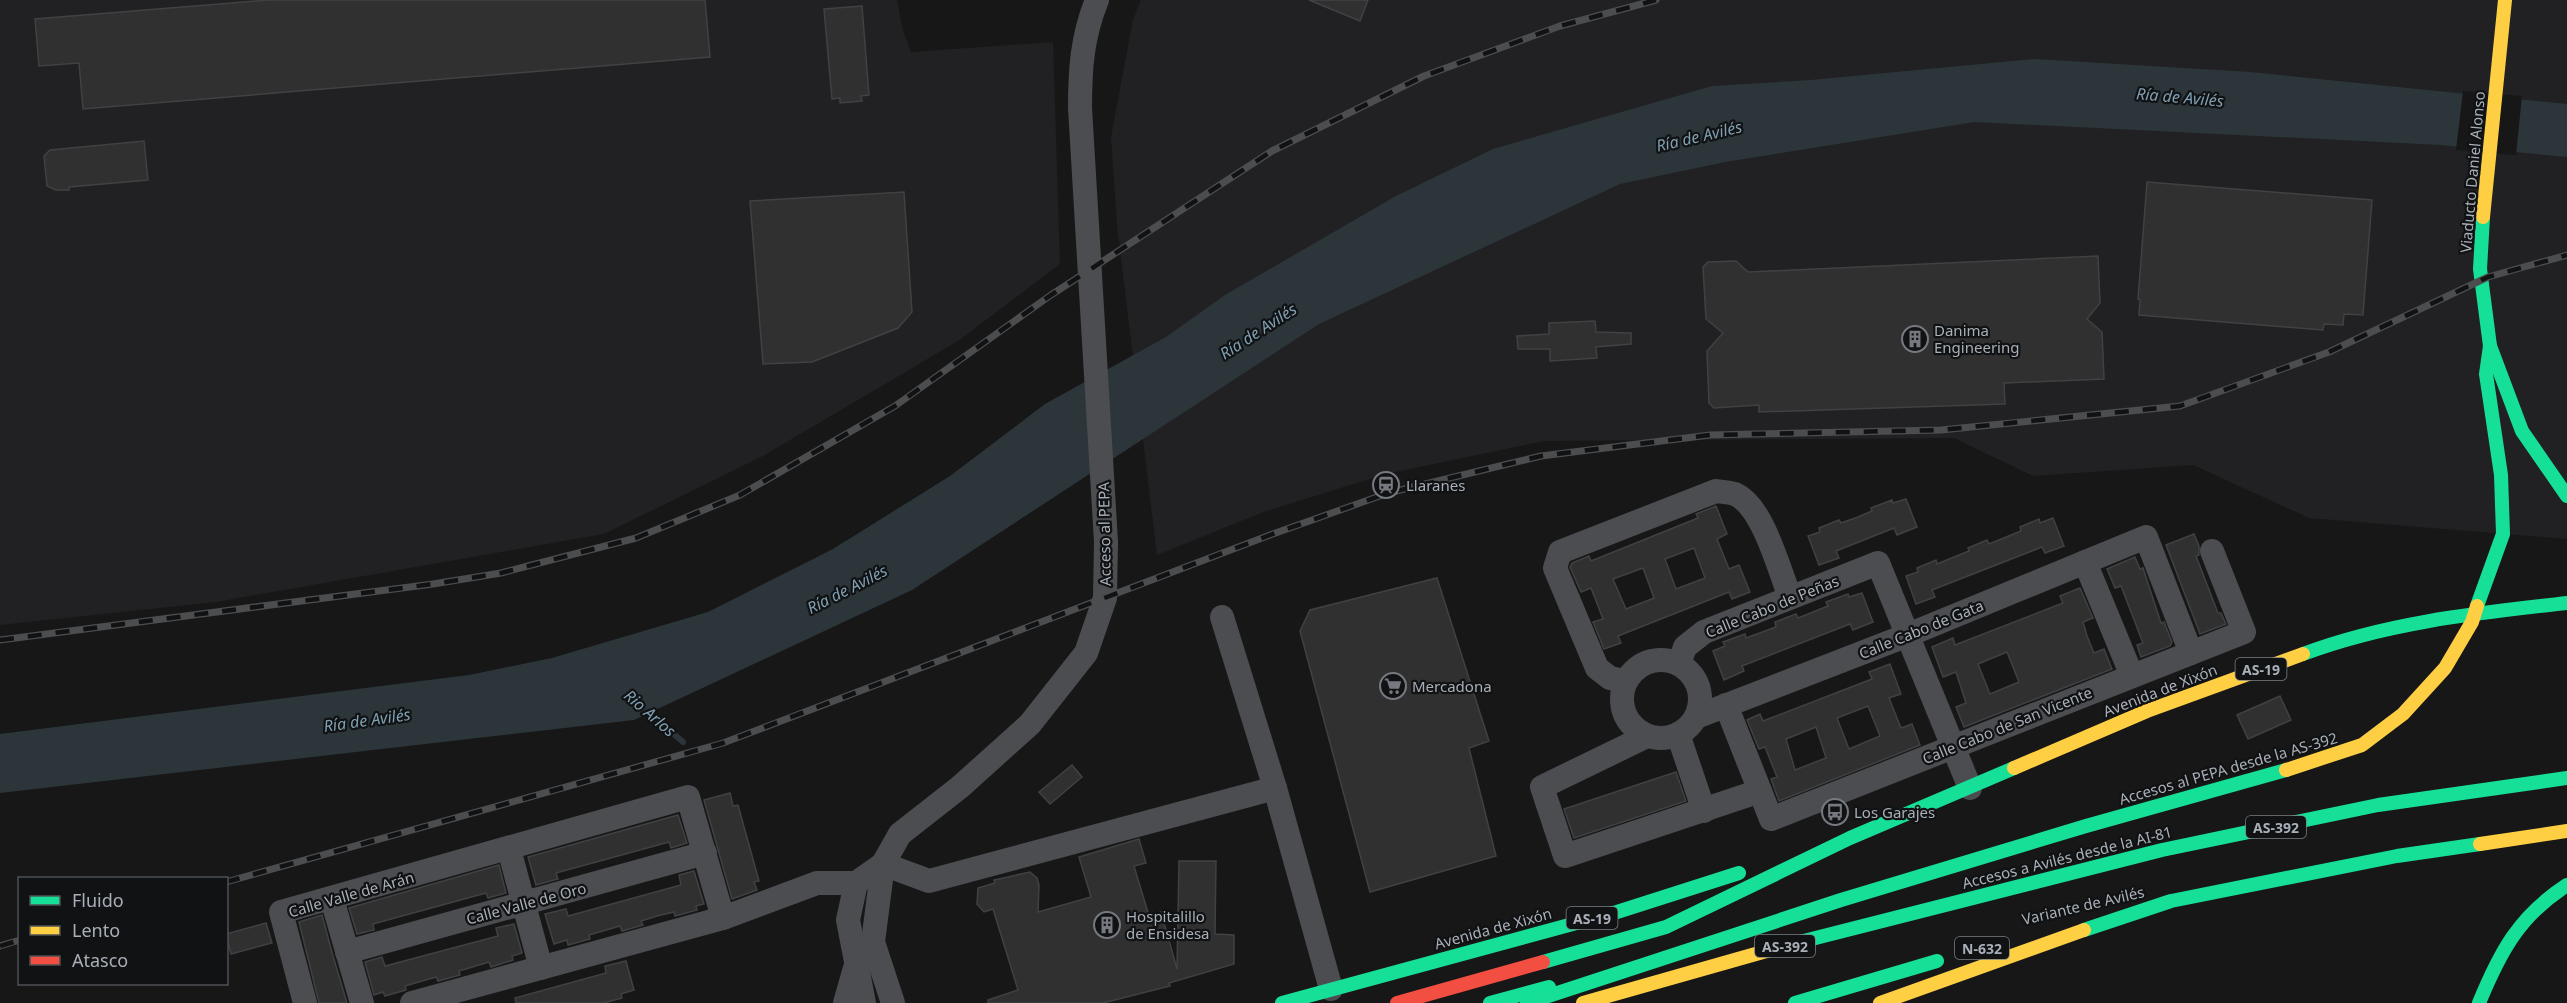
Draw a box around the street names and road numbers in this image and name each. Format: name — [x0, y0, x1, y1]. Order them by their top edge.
street label: Viaducto Daniel Alonso — [2455, 90, 2489, 254]
street label: Acceso al PEPA — [1093, 481, 1115, 586]
street label: Calle Cabo de Peñas — [1702, 570, 1842, 642]
street label: Calle Cabo de Gata — [1856, 595, 1986, 663]
road number: AS-19 — [2236, 658, 2286, 680]
street label: Avenida de Xixón — [2100, 659, 2220, 721]
street label: Calle Cabo de San Vicente — [1919, 682, 2095, 768]
street label: Accesos al PEPA desde la AS-392 — [2117, 727, 2339, 809]
road number: AS-392 — [2246, 816, 2306, 838]
street label: Accesos a Avilés desde la AI-81 — [1960, 821, 2174, 893]
street label: Calle Valle de Arán — [286, 866, 416, 922]
street label: Calle Valle de Oro — [464, 877, 588, 929]
street label: Variante de Avilés — [2020, 881, 2146, 929]
street label: Avenida de Xixón — [1432, 903, 1554, 953]
road number: AS-19 — [1566, 907, 1618, 929]
road number: AS-392 — [1755, 935, 1815, 957]
road number: N-632 — [1955, 937, 2009, 959]

